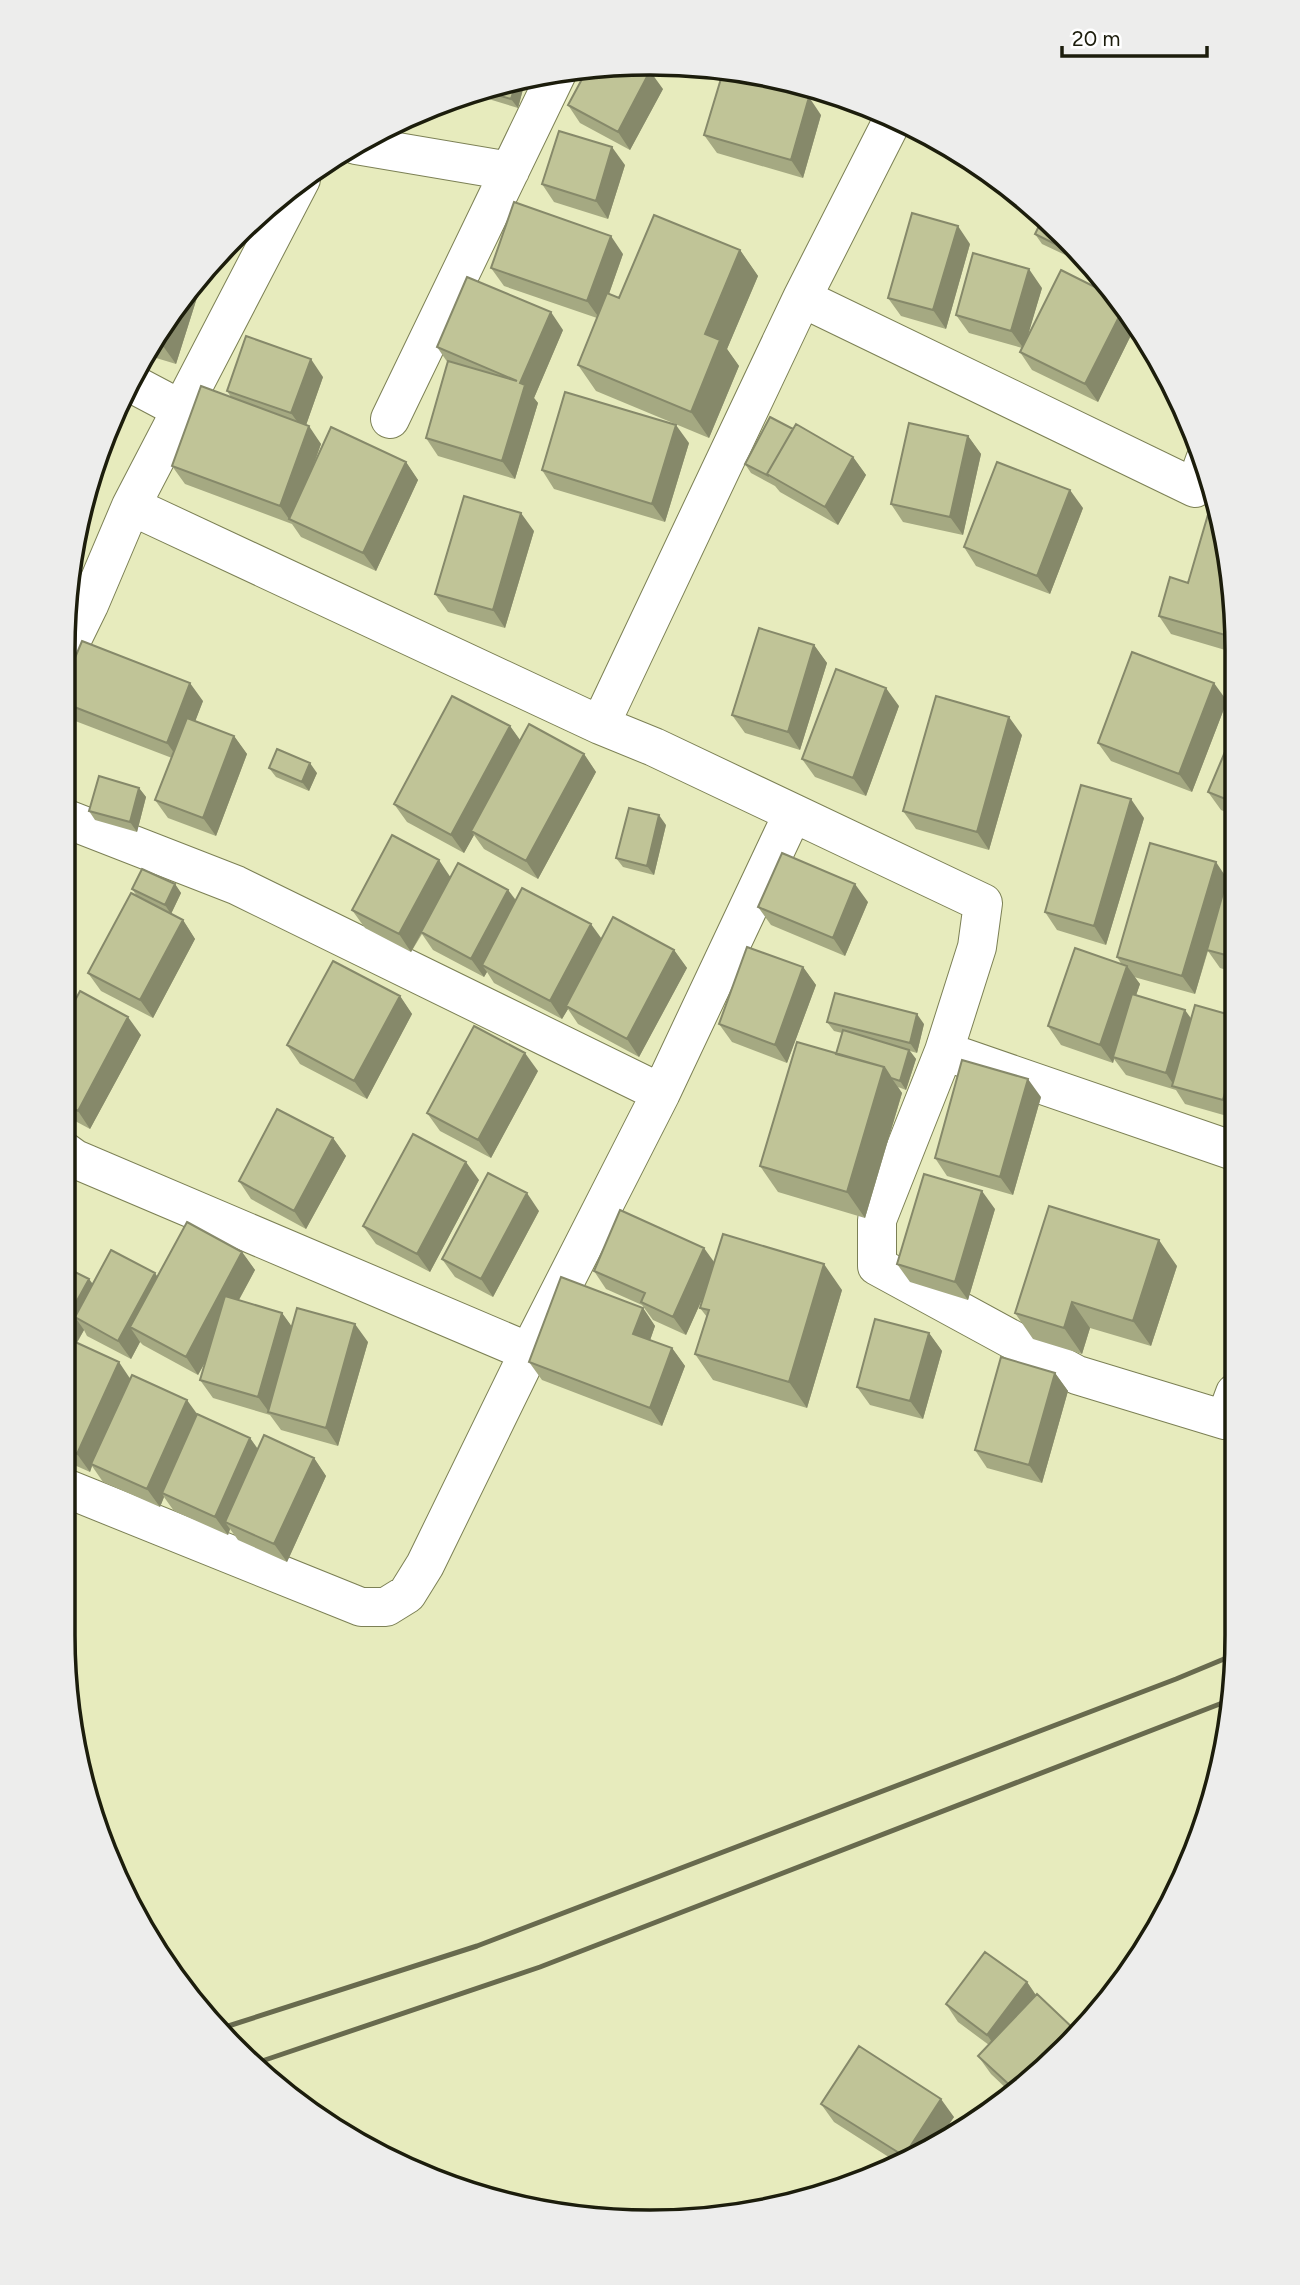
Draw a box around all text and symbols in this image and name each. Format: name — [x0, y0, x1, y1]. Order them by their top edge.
scale bar — [1062, 14, 1207, 58]
text: 20 m — [1072, 26, 1120, 51]

